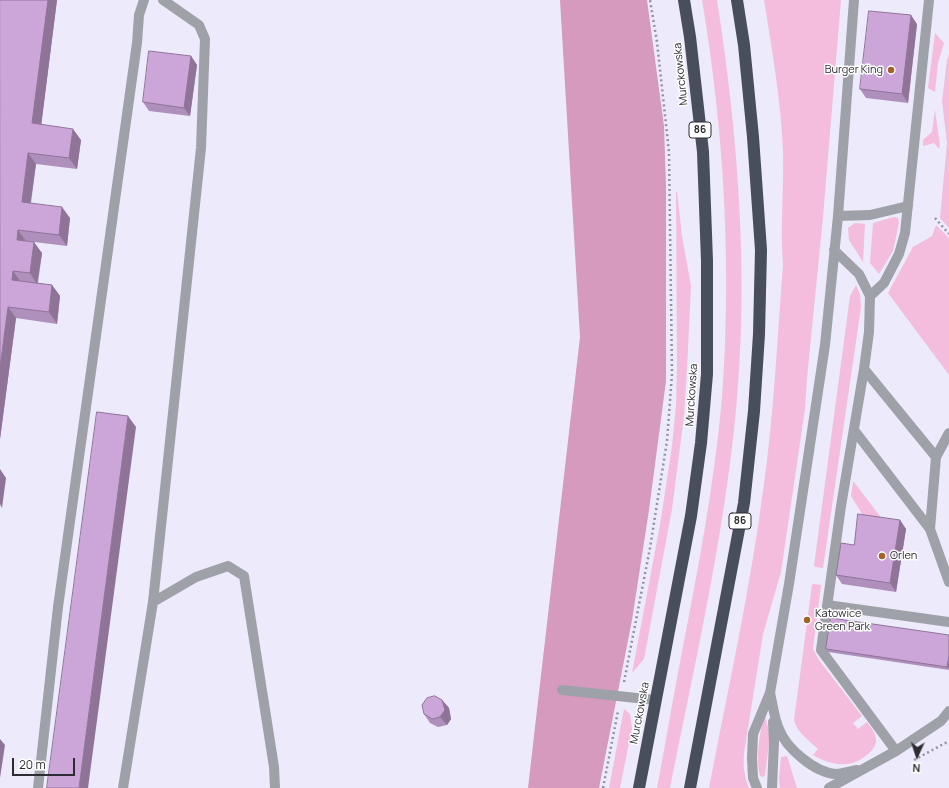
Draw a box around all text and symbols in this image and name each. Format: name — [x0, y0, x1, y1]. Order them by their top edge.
street label: Murckowska — [671, 42, 691, 106]
place label: Burger King — [825, 63, 883, 77]
marker: Burger King — [886, 65, 896, 75]
road number: 86 — [689, 122, 711, 138]
street label: Murckowska — [683, 363, 701, 427]
road number: 86 — [729, 513, 751, 529]
place label: Orlen — [890, 549, 917, 563]
marker: Orlen — [877, 551, 887, 561]
place label: Katowice Green Park — [815, 607, 870, 633]
marker: Katowice Green Park — [802, 615, 812, 625]
street label: Murckowska — [628, 681, 652, 745]
north arrow — [897, 736, 937, 776]
scale bar — [14, 750, 77, 776]
text: 20 m — [19, 756, 46, 773]
text: N — [912, 761, 921, 776]

